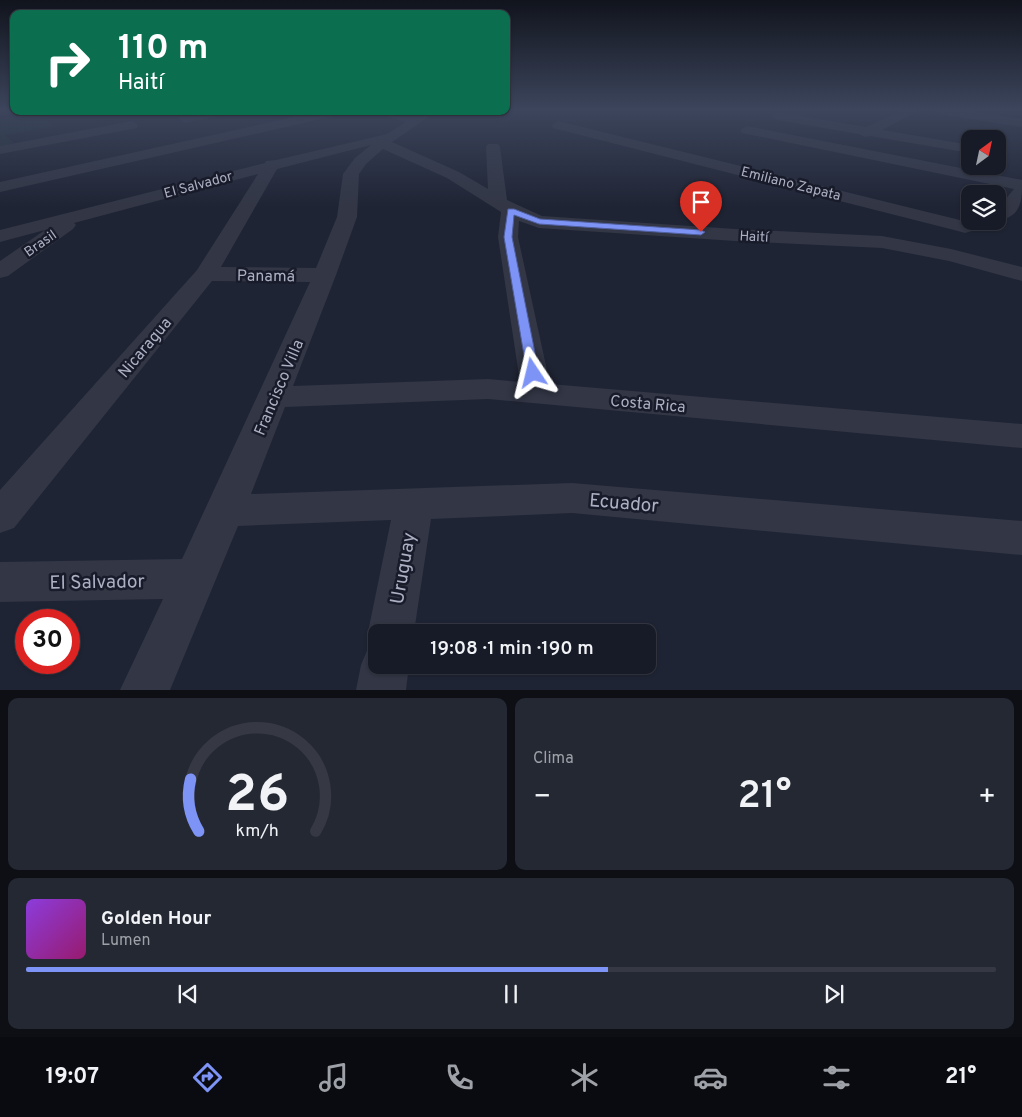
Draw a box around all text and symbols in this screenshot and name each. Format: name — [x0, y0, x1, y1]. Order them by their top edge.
text: 110 m — [118, 27, 208, 71]
icon: right — [35, 30, 100, 95]
text: Haití — [118, 70, 164, 97]
north arrow — [961, 130, 1006, 175]
map controls — [961, 130, 1006, 230]
street label: Emiliano Zapata — [739, 164, 842, 205]
street label: El Salvador — [162, 168, 235, 203]
pin — [680, 181, 722, 232]
button: layers — [961, 185, 1006, 230]
icon: arrive — [687, 188, 715, 216]
street label: Brasil — [21, 227, 60, 261]
street label: Haití — [739, 228, 770, 247]
street label: Panamá — [237, 266, 295, 288]
street label: Nicaragua — [114, 314, 177, 383]
street label: Francisco Villa — [251, 337, 309, 439]
position arrow — [506, 346, 558, 398]
street label: Costa Rica — [609, 392, 686, 418]
street label: Ecuador — [588, 489, 660, 519]
street label: Uruguay — [386, 531, 422, 606]
street label: El Salvador — [49, 570, 146, 596]
speed limit sign: 30 — [15, 609, 80, 674]
text: 19:08 · 1 min · 190 m — [430, 637, 594, 661]
text: Clima — [533, 749, 574, 769]
text: 26 — [226, 764, 289, 830]
text: 21° — [738, 773, 791, 822]
text: − — [533, 780, 551, 816]
text: + — [978, 780, 996, 816]
text: km/h — [236, 820, 279, 843]
text: Golden Hour — [101, 907, 212, 931]
text: Lumen — [101, 931, 151, 951]
icon: previous — [174, 980, 202, 1008]
icon: pause — [497, 980, 525, 1008]
icon: next — [820, 980, 848, 1008]
icon: directions — [190, 1060, 225, 1095]
icon: music — [316, 1060, 351, 1095]
icon: phone — [442, 1060, 477, 1095]
icon: climate — [567, 1060, 602, 1095]
icon: car — [693, 1060, 728, 1095]
icon: filters — [819, 1060, 854, 1095]
text: 19:07 — [45, 1064, 99, 1091]
text: 21° — [945, 1064, 976, 1091]

